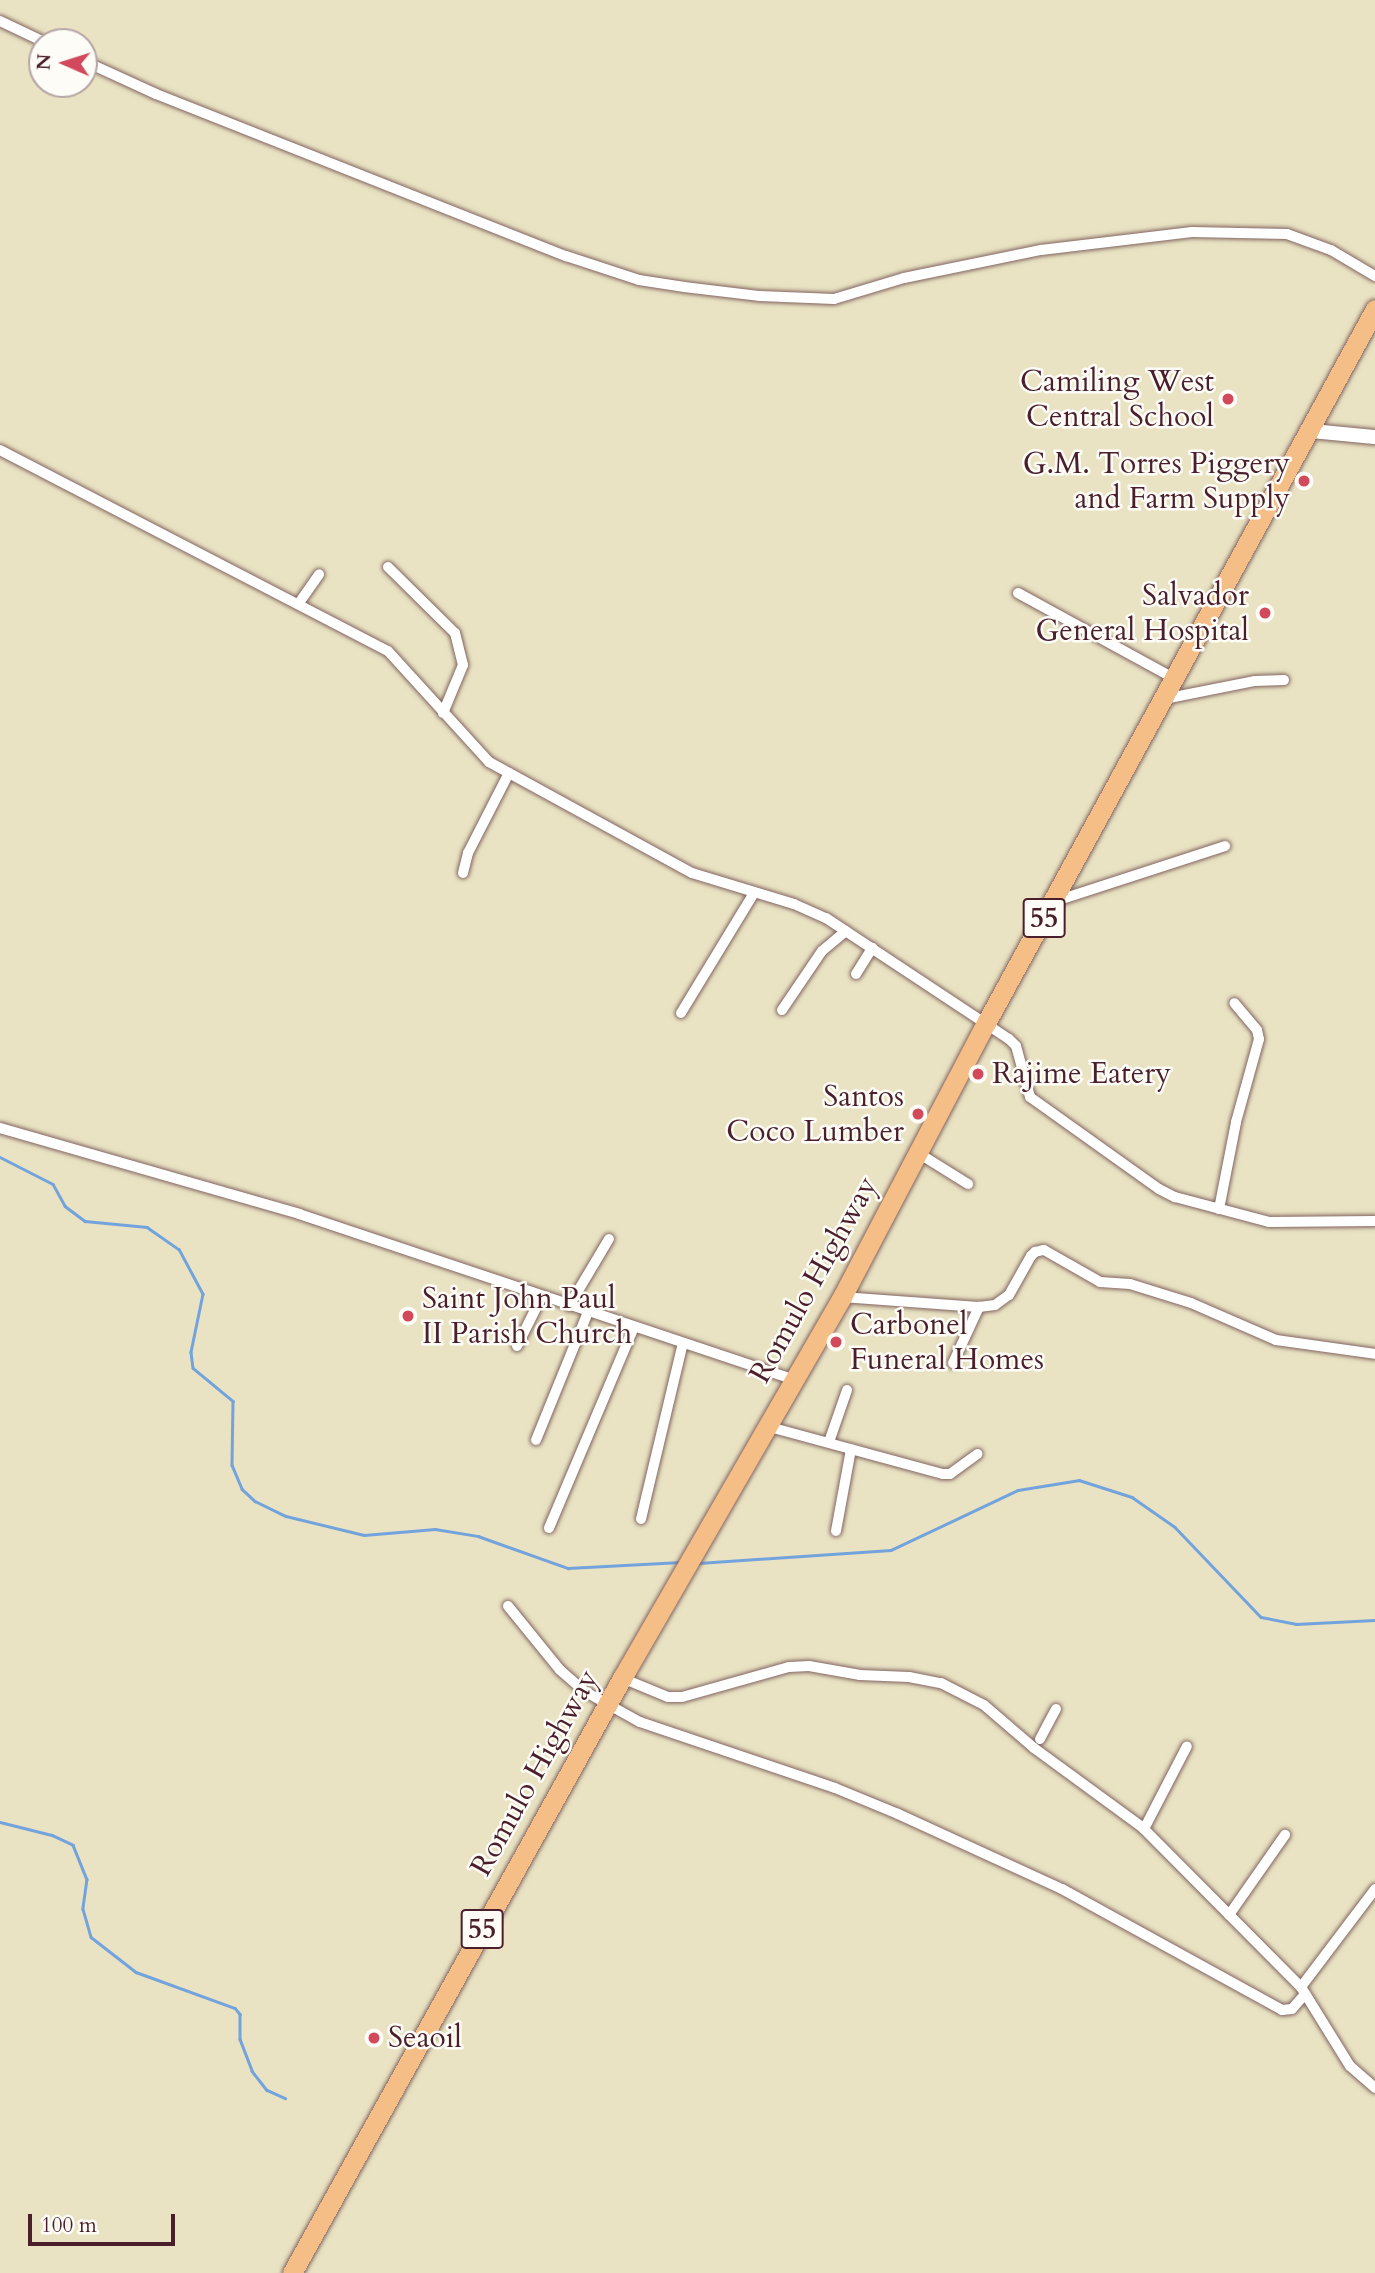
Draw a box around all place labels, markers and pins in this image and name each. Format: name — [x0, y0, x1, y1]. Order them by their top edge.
place label: Camiling West Central School — [1020, 364, 1214, 434]
marker: Camiling West Central School — [1220, 391, 1236, 407]
place label: G.M. Torres Piggery and Farm Supply — [1023, 446, 1290, 516]
marker: G.M. Torres Piggery and Farm Supply — [1296, 473, 1312, 489]
place label: Salvador General Hospital — [1036, 578, 1249, 648]
marker: Salvador General Hospital — [1255, 603, 1275, 623]
place label: Rajime Eatery — [992, 1056, 1171, 1092]
marker: Rajime Eatery — [970, 1066, 986, 1082]
place label: Santos Coco Lumber — [726, 1079, 904, 1150]
marker: Santos Coco Lumber — [910, 1106, 926, 1122]
place label: Saint John Paul II Parish Church — [422, 1281, 632, 1352]
place label: Carbonel Funeral Homes — [850, 1307, 1044, 1378]
marker: Saint John Paul II Parish Church — [400, 1308, 416, 1324]
marker: Carbonel Funeral Homes — [828, 1334, 844, 1350]
place label: Seaoil — [388, 2020, 462, 2056]
marker: Seaoil — [366, 2030, 382, 2046]

